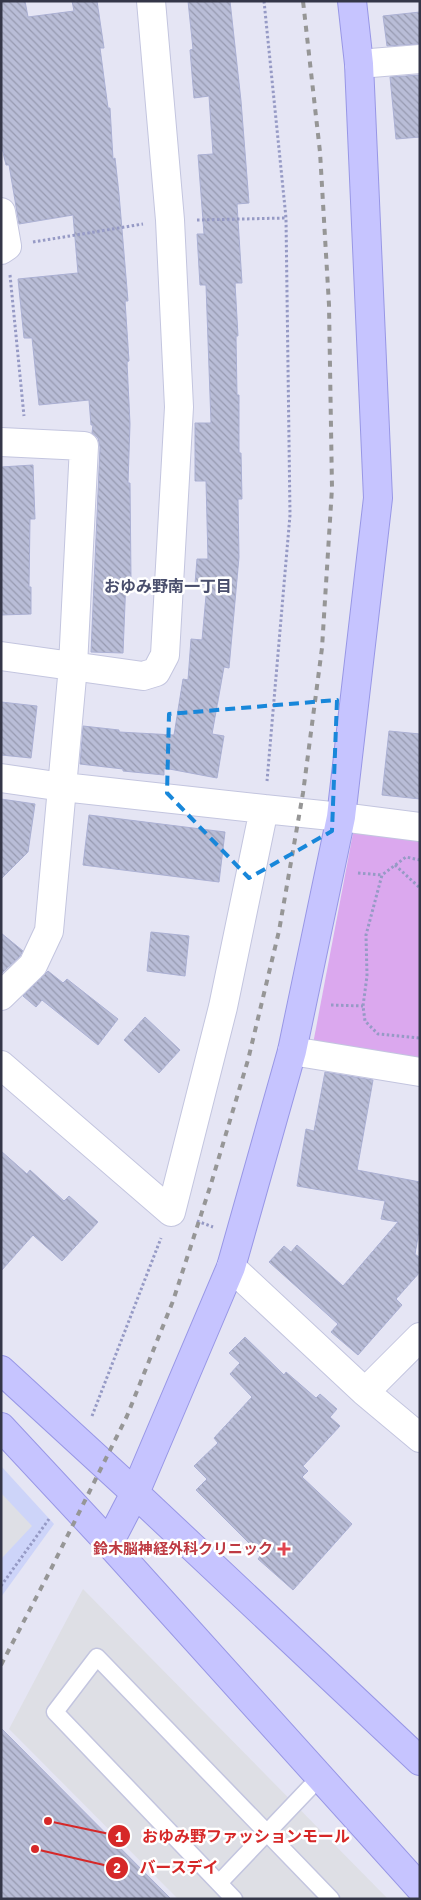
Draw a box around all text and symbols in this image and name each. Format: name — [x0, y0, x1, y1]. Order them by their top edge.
district label: おゆみ野南一丁目 — [104, 577, 232, 597]
place label: 鈴木脳神経外科クリニック — [93, 1540, 273, 1558]
marker: 鈴木脳神経外科クリニック — [277, 1542, 291, 1556]
callout: おゆみ野ファッションモール — [107, 1821, 360, 1852]
text: おゆみ野ファッションモール — [142, 1827, 350, 1847]
text: 1 — [115, 1828, 123, 1846]
callout: バースデイ — [104, 1852, 229, 1883]
text: バースデイ — [139, 1858, 219, 1878]
text: 2 — [113, 1859, 121, 1877]

